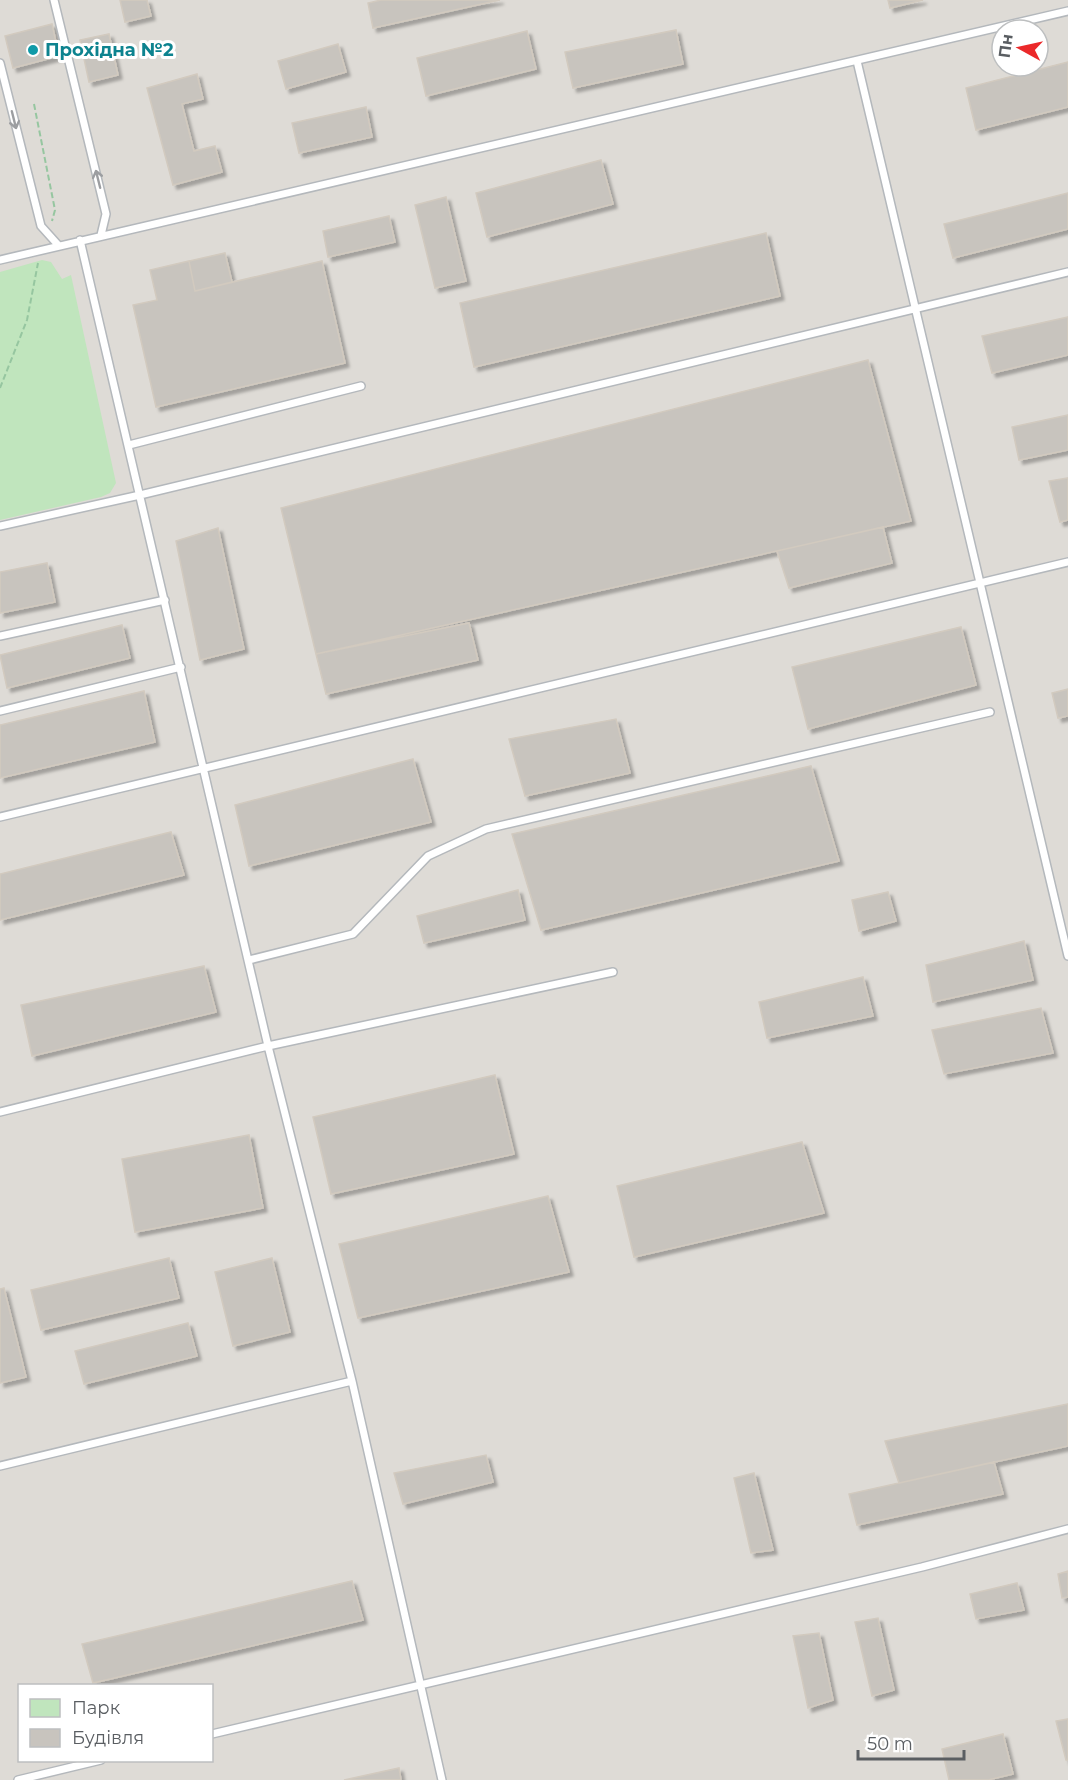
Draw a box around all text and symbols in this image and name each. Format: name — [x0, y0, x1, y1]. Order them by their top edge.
north arrow — [990, 18, 1050, 78]
text: Пн — [995, 33, 1017, 59]
place label: Прохідна №2 — [45, 39, 174, 61]
marker: Прохідна №2 — [26, 43, 40, 57]
one-way arrow — [9, 110, 21, 129]
one-way arrow — [91, 169, 103, 188]
legend — [18, 1684, 213, 1762]
text: Парк — [72, 1697, 121, 1719]
scale bar — [858, 1723, 964, 1761]
text: Будівля — [72, 1727, 144, 1749]
text: 50 m — [867, 1733, 913, 1755]

